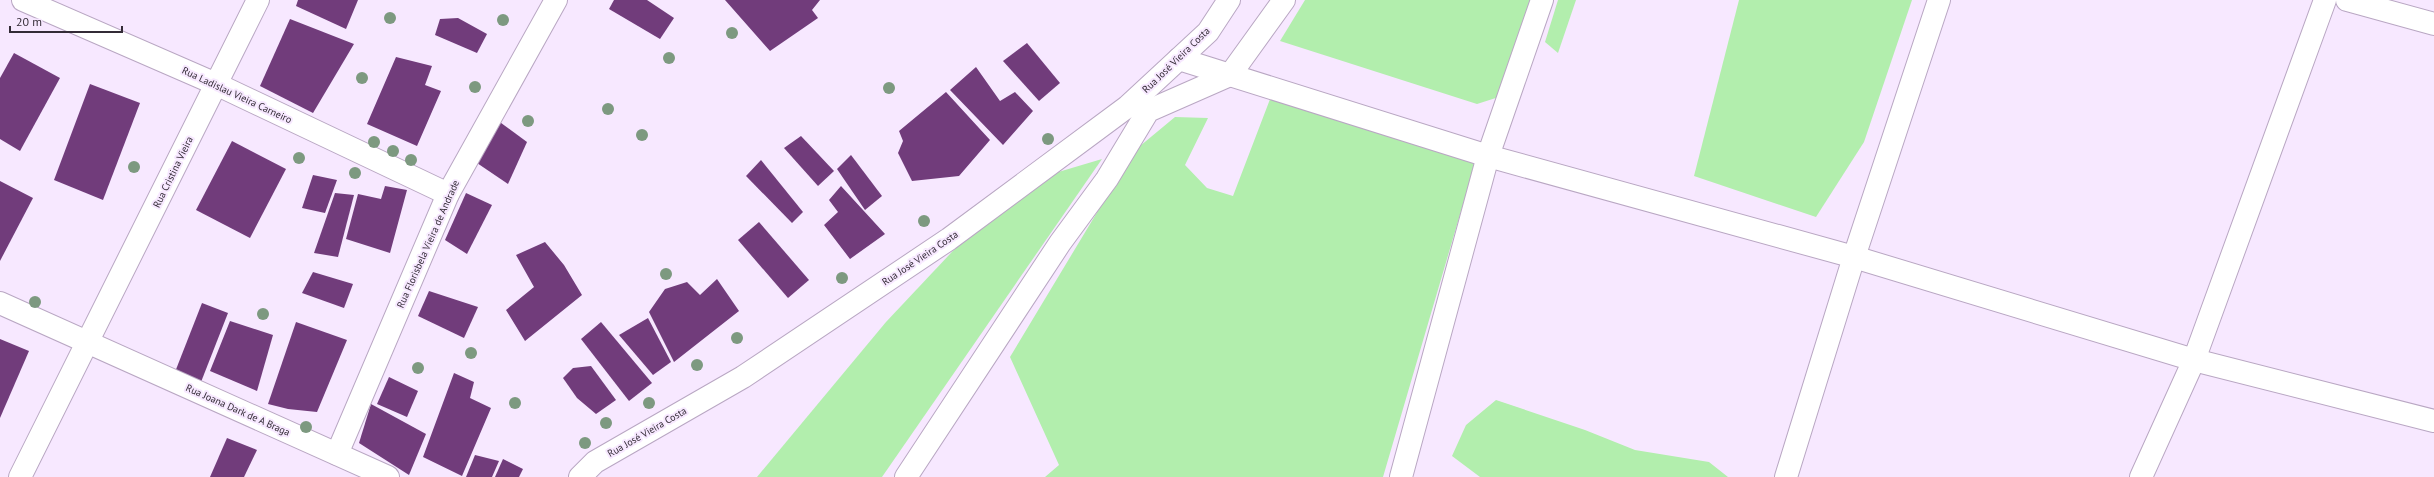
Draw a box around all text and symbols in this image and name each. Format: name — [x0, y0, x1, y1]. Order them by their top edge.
scale bar — [10, 8, 122, 34]
text: 20 m — [16, 14, 42, 29]
street label: Rua José Vieira Costa — [1139, 24, 1213, 96]
street label: Rua Ladislau Vieira Carneiro — [180, 64, 294, 126]
street label: Rua Cristina Vieira — [150, 134, 196, 210]
street label: Rua Florisbela Vieira de Andrade — [394, 178, 462, 310]
street label: Rua José Vieira Costa — [879, 228, 961, 288]
street label: Rua Joana Dark de A Braga — [184, 381, 292, 439]
street label: Rua José Vieira Costa — [605, 404, 689, 460]

